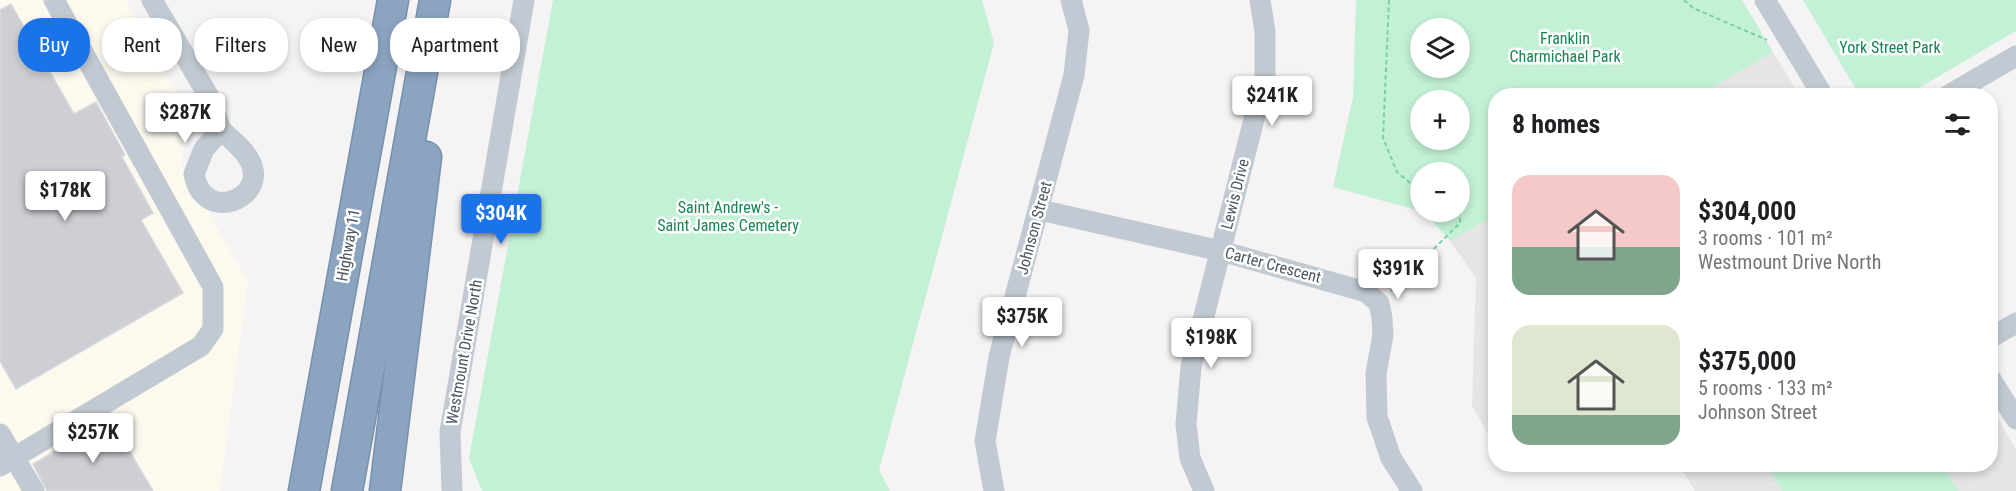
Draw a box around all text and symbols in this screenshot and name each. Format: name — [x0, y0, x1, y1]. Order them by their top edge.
chip: Buy — [18, 18, 90, 72]
chip: Rent — [102, 18, 182, 72]
chip: Filters — [194, 18, 288, 72]
chip: New — [300, 18, 378, 72]
chip: Apartment — [390, 18, 520, 72]
map controls — [1410, 18, 1470, 222]
button: layers — [1410, 18, 1470, 78]
park label: Franklin Charmichael Park — [1509, 29, 1621, 66]
park label: York Street Park — [1839, 38, 1941, 57]
pin: $241K — [1230, 76, 1314, 127]
text: $241K — [1246, 83, 1298, 107]
button: + — [1410, 90, 1470, 150]
pin: $287K — [143, 93, 227, 144]
text: $287K — [159, 100, 211, 124]
icon: filters — [1941, 108, 1974, 141]
text: 8 homes — [1512, 109, 1600, 139]
street label: Lewis Drive — [1217, 157, 1253, 231]
button: − — [1410, 162, 1470, 222]
pin: $178K — [23, 171, 107, 222]
text: $178K — [39, 178, 91, 202]
street label: Johnson Street — [1012, 179, 1056, 277]
pin: $304K — [459, 194, 543, 245]
text: $304,000 — [1698, 196, 1796, 226]
park label: Saint Andrew's - Saint James Cemetery — [657, 198, 799, 235]
icon: home — [1560, 199, 1632, 271]
text: $304K — [475, 201, 527, 225]
street label: Highway 11 — [332, 207, 364, 283]
text: 3 rooms · 101 m² — [1698, 226, 1833, 250]
street label: Carter Crescent — [1223, 243, 1323, 287]
pin: $391K — [1356, 249, 1440, 300]
text: Westmount Drive North — [1698, 250, 1881, 274]
text: $391K — [1372, 256, 1424, 280]
street label: Westmount Drive North — [442, 278, 486, 426]
pin: $375K — [980, 297, 1064, 348]
text: $375K — [996, 304, 1048, 328]
pin: $198K — [1169, 318, 1253, 369]
text: $198K — [1185, 325, 1237, 349]
text: $375,000 — [1698, 346, 1796, 376]
icon: home — [1560, 349, 1632, 421]
text: 5 rooms · 133 m² — [1698, 376, 1833, 400]
text: Johnson Street — [1698, 400, 1817, 424]
pin: $257K — [51, 413, 135, 464]
text: $257K — [67, 420, 119, 444]

